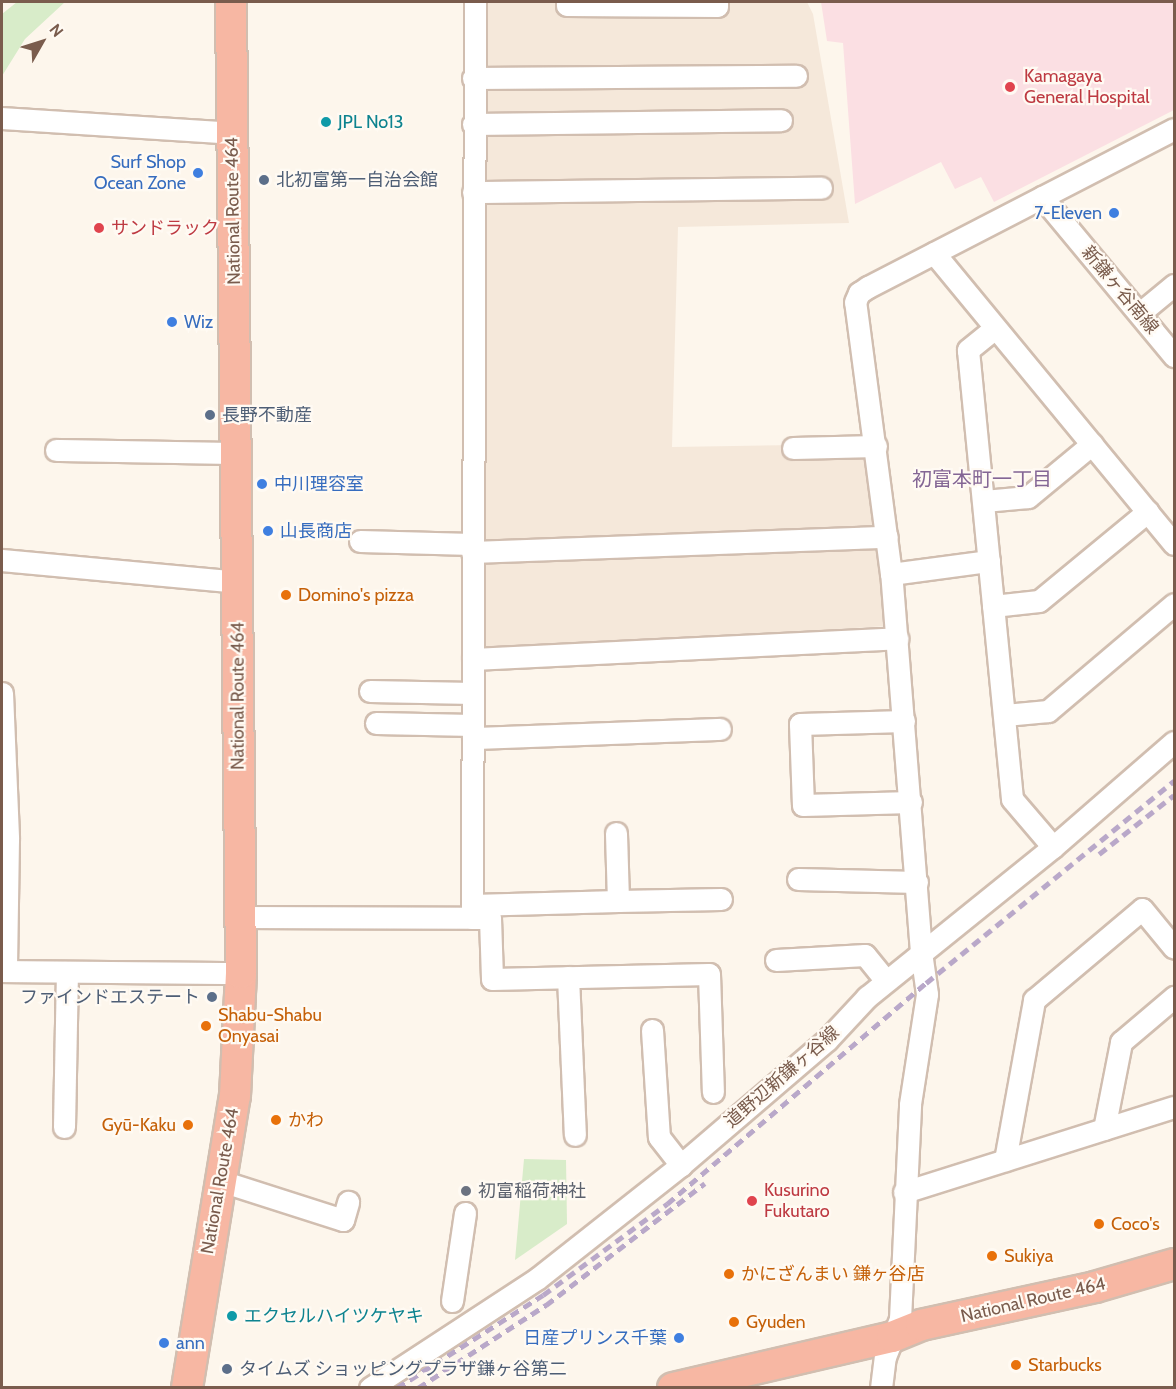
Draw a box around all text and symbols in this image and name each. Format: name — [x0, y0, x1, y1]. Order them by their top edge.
north arrow — [12, 12, 72, 72]
text: N — [45, 20, 67, 41]
place label: Kamagaya General Hospital — [1024, 66, 1150, 109]
marker: Kamagaya General Hospital — [1001, 78, 1019, 96]
place label: JPL No13 — [338, 111, 403, 133]
marker: JPL No13 — [319, 115, 333, 129]
street label: National Route 464 — [221, 137, 245, 285]
place label: Surf Shop Ocean Zone — [94, 152, 186, 195]
marker: Surf Shop Ocean Zone — [191, 166, 205, 180]
place label: 北初富第一自治会館 — [276, 169, 438, 191]
marker: 北初富第一自治会館 — [257, 173, 271, 187]
place label: 7-Eleven — [1034, 202, 1102, 224]
marker: 7-Eleven — [1107, 206, 1121, 220]
place label: サンドラック — [111, 217, 219, 239]
marker: サンドラック — [92, 221, 106, 235]
street label: 新鎌ヶ谷南線 — [1077, 242, 1163, 338]
place label: Wiz — [184, 311, 213, 333]
marker: Wiz — [165, 315, 179, 329]
place label: 長野不動産 — [222, 404, 312, 426]
marker: 長野不動産 — [203, 408, 217, 422]
district label: 初富本町一丁目 — [912, 467, 1052, 491]
place label: 中川理容室 — [274, 473, 364, 495]
marker: 中川理容室 — [255, 477, 269, 491]
place label: 山長商店 — [280, 520, 352, 542]
marker: 山長商店 — [261, 524, 275, 538]
place label: Domino's pizza — [298, 584, 414, 606]
marker: Domino's pizza — [279, 588, 293, 602]
street label: National Route 464 — [227, 622, 249, 770]
place label: ファインドエステート — [20, 986, 200, 1008]
marker: ファインドエステート — [205, 990, 219, 1004]
place label: Shabu-Shabu Onyasai — [218, 1005, 322, 1048]
marker: Shabu-Shabu Onyasai — [199, 1019, 213, 1033]
street label: 道野辺新鎌ヶ谷線 — [721, 1022, 843, 1132]
street label: National Route 464 — [197, 1106, 243, 1256]
place label: かわ — [288, 1109, 324, 1131]
marker: かわ — [269, 1113, 283, 1127]
place label: Gyū-Kaku — [102, 1114, 176, 1136]
marker: Gyū-Kaku — [181, 1118, 195, 1132]
place label: 初富稲荷神社 — [478, 1180, 586, 1202]
place label: Kusurino Fukutaro — [764, 1180, 830, 1222]
marker: 初富稲荷神社 — [459, 1184, 473, 1198]
marker: Kusurino Fukutaro — [745, 1194, 759, 1208]
place label: Coco's — [1111, 1213, 1160, 1235]
marker: Coco's — [1092, 1217, 1106, 1231]
place label: Sukiya — [1004, 1245, 1053, 1267]
marker: Sukiya — [985, 1249, 999, 1263]
place label: かにざんまい 鎌ヶ谷店 — [741, 1263, 925, 1285]
marker: かにざんまい 鎌ヶ谷店 — [722, 1267, 736, 1281]
street label: National Route 464 — [959, 1273, 1107, 1327]
place label: エクセルハイツケヤキ — [244, 1305, 424, 1327]
marker: エクセルハイツケヤキ — [225, 1309, 239, 1323]
place label: Gyuden — [746, 1311, 806, 1333]
marker: Gyuden — [727, 1315, 741, 1329]
place label: 日産プリンス千葉 — [523, 1327, 667, 1349]
marker: 日産プリンス千葉 — [672, 1331, 686, 1345]
place label: ann — [176, 1332, 205, 1354]
marker: ann — [157, 1336, 171, 1350]
place label: Starbucks — [1028, 1354, 1102, 1376]
place label: タイムズ ショッピングプラザ鎌ヶ谷第二 — [239, 1358, 567, 1380]
marker: Starbucks — [1009, 1358, 1023, 1372]
marker: タイムズ ショッピングプラザ鎌ヶ谷第二 — [220, 1362, 234, 1376]

